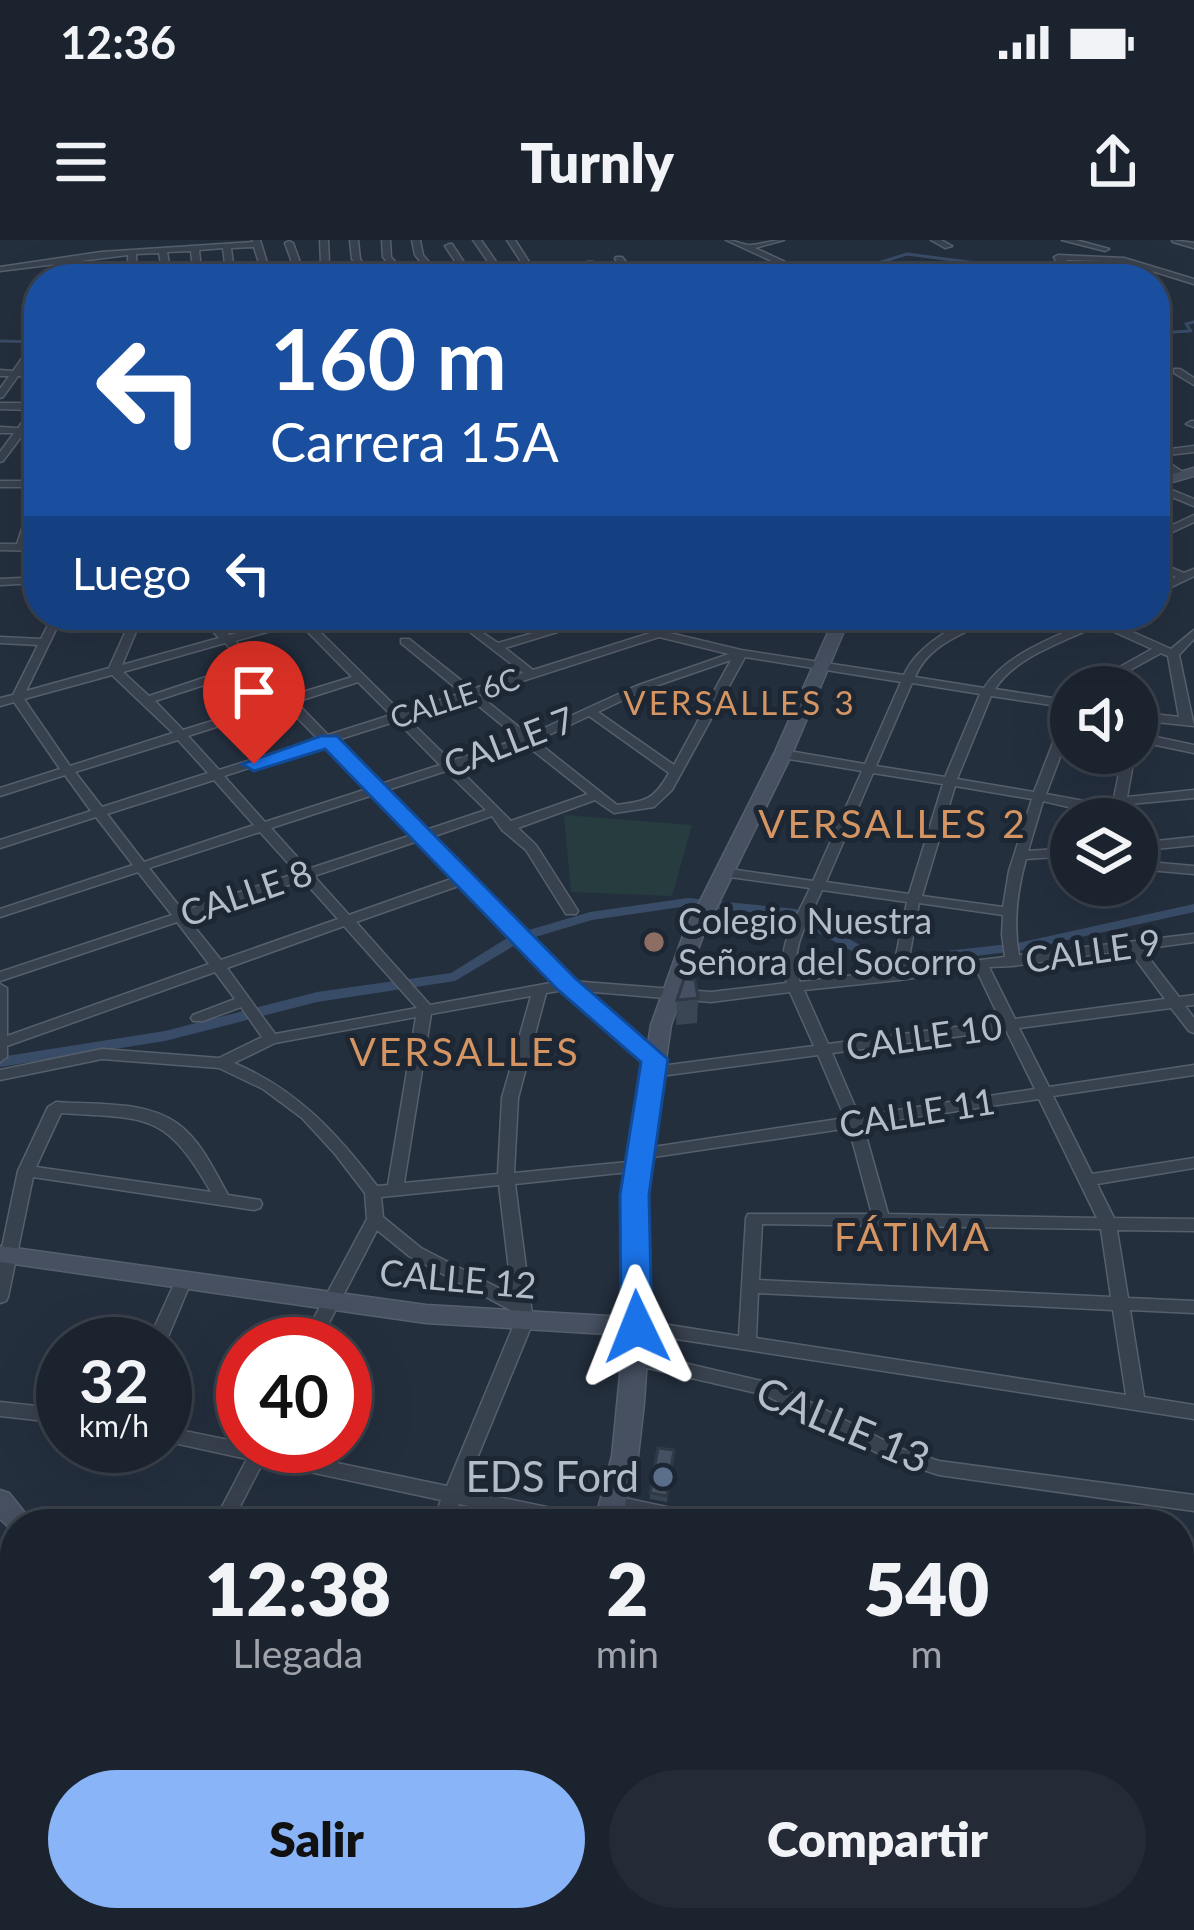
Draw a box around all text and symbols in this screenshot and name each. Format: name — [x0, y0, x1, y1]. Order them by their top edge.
text: 12:36 — [60, 15, 176, 69]
icon: menu — [48, 129, 114, 195]
icon: share — [1080, 129, 1146, 195]
text: Turnly — [520, 130, 674, 195]
text: 160 m — [270, 307, 507, 408]
icon: left — [72, 312, 228, 468]
text: Carrera 15A — [270, 409, 559, 474]
icon: left — [215, 540, 281, 606]
text: Luego — [72, 546, 191, 600]
pin — [203, 641, 305, 764]
icon: arrive — [221, 659, 287, 725]
street label: CALLE 6C — [385, 659, 523, 735]
map controls — [1050, 666, 1158, 906]
button: sound — [1050, 666, 1158, 774]
district label: VERSALLES 3 — [623, 682, 857, 722]
street label: CALLE 7 — [437, 696, 580, 786]
button: layers — [1050, 798, 1158, 906]
district label: VERSALLES 2 — [758, 800, 1028, 846]
street label: CALLE 8 — [174, 849, 317, 935]
place label: Colegio Nuestra Señora del Socorro — [678, 898, 977, 983]
street label: CALLE 9 — [1022, 919, 1163, 981]
marker: Colegio Nuestra Señora del Socorro — [641, 929, 667, 955]
street label: CALLE 10 — [843, 1003, 1005, 1069]
district label: VERSALLES — [349, 1028, 581, 1074]
street label: CALLE 11 — [836, 1078, 998, 1146]
district label: FÁTIMA — [834, 1213, 992, 1259]
street label: CALLE 12 — [378, 1249, 538, 1307]
position arrow — [574, 1264, 700, 1390]
speed limit sign: 40 — [216, 1317, 372, 1473]
text: 32 — [79, 1344, 149, 1416]
street label: CALLE 13 — [749, 1365, 938, 1483]
text: km/h — [79, 1407, 149, 1443]
place label: EDS Ford — [466, 1451, 639, 1501]
marker: EDS Ford — [650, 1464, 676, 1490]
text: 12:38 — [205, 1545, 391, 1631]
text: 2 — [607, 1545, 648, 1631]
text: 540 — [864, 1545, 989, 1631]
text: Llegada — [233, 1630, 363, 1676]
text: min — [596, 1630, 659, 1676]
text: m — [910, 1630, 943, 1676]
button: Salir — [48, 1770, 585, 1908]
button: Compartir — [609, 1770, 1146, 1908]

